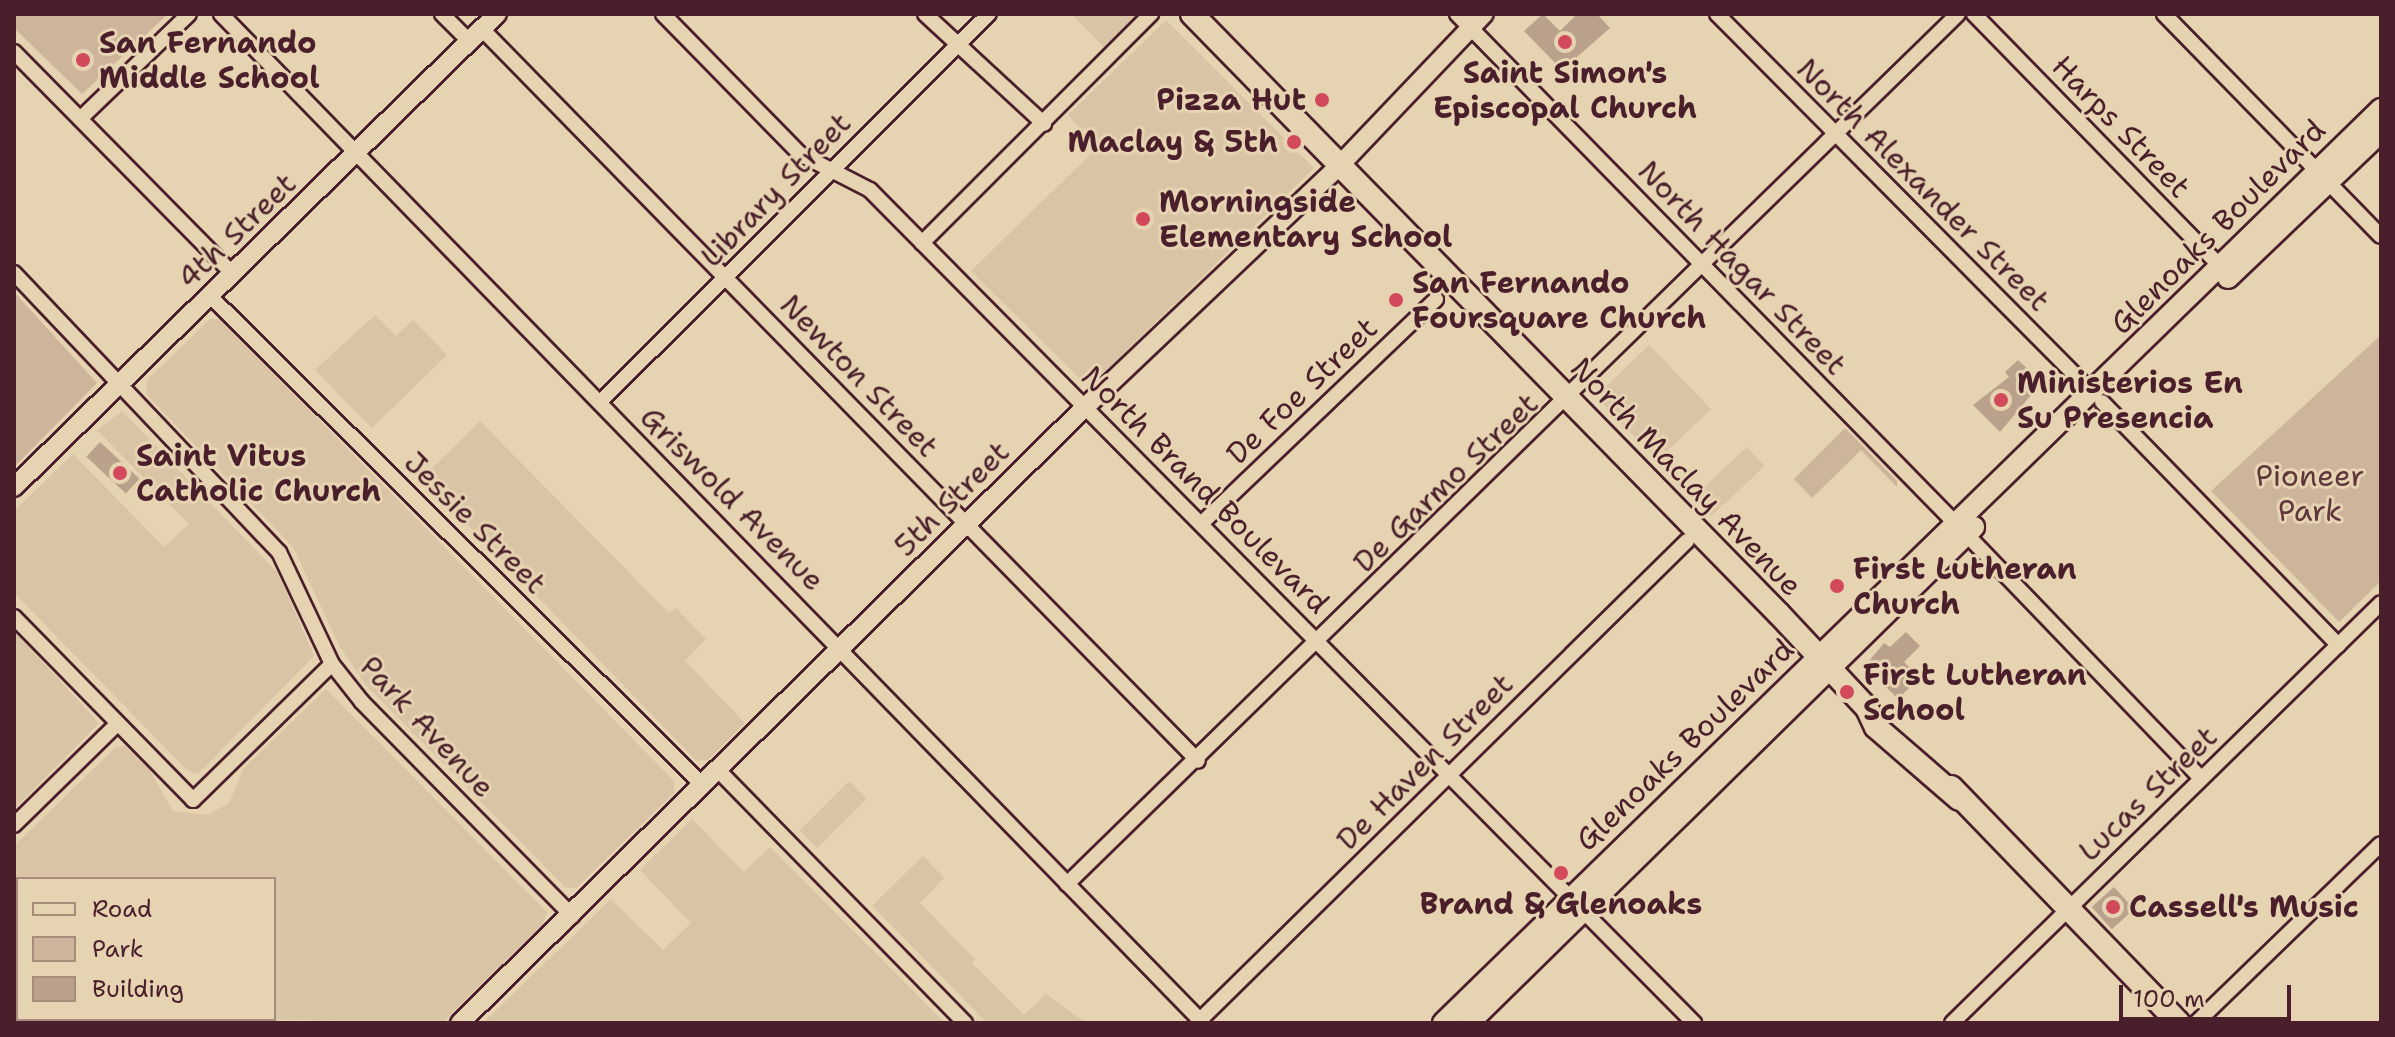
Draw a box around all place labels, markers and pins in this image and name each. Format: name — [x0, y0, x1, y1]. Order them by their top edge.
place label: San Fernando Middle School — [99, 25, 320, 96]
marker: Saint Simon's Episcopal Church — [1556, 33, 1574, 51]
marker: San Fernando Middle School — [74, 51, 92, 69]
place label: Saint Simon's Episcopal Church — [1433, 55, 1697, 126]
place label: Pizza Hut — [1156, 82, 1306, 118]
marker: Pizza Hut — [1313, 91, 1331, 109]
place label: Maclay & 5th — [1068, 124, 1278, 160]
marker: Maclay & 5th — [1285, 133, 1303, 151]
place label: Morningside Elementary School — [1159, 184, 1452, 254]
marker: Morningside Elementary School — [1134, 210, 1152, 228]
place label: San Fernando Foursquare Church — [1412, 265, 1706, 336]
marker: San Fernando Foursquare Church — [1387, 291, 1405, 309]
place label: Ministerios En Su Presencia — [2017, 365, 2243, 436]
marker: Ministerios En Su Presencia — [1992, 391, 2010, 409]
place label: Saint Vitus Catholic Church — [136, 438, 381, 508]
marker: Saint Vitus Catholic Church — [111, 464, 129, 482]
place label: First Lutheran Church — [1853, 551, 2077, 622]
marker: First Lutheran Church — [1828, 577, 1846, 595]
place label: First Lutheran School — [1863, 657, 2087, 728]
marker: First Lutheran School — [1838, 683, 1856, 701]
marker: Brand & Glenoaks — [1552, 864, 1570, 882]
place label: Brand & Glenoaks — [1420, 886, 1702, 922]
place label: Cassell's Music — [2129, 889, 2359, 925]
marker: Cassell's Music — [2104, 898, 2122, 916]

